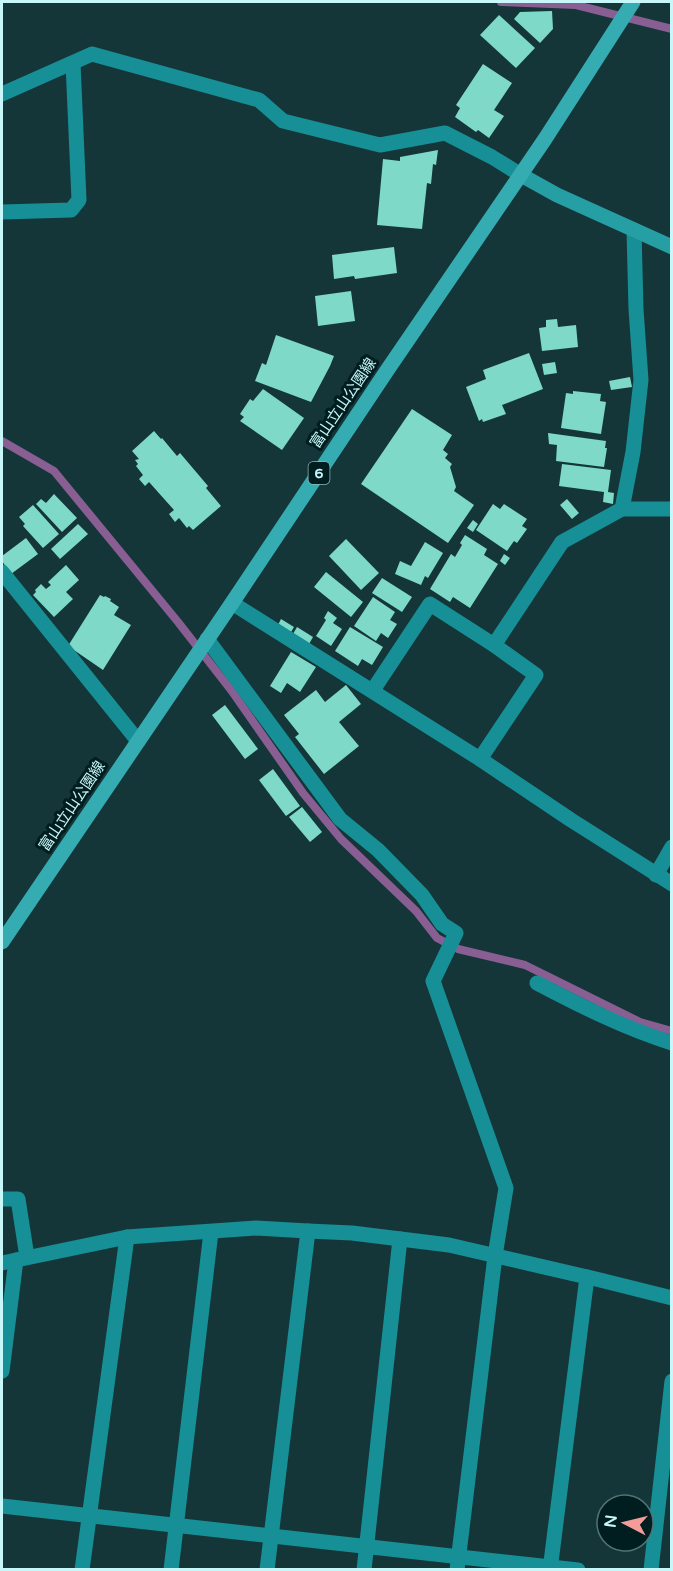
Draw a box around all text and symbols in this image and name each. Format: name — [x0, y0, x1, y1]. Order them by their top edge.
street label: 富山立山公園線 — [306, 354, 380, 452]
road number: 6 — [308, 462, 330, 484]
street label: 富山立山公園線 — [35, 757, 109, 855]
north arrow — [595, 1493, 655, 1553]
text: N — [600, 1514, 622, 1529]

